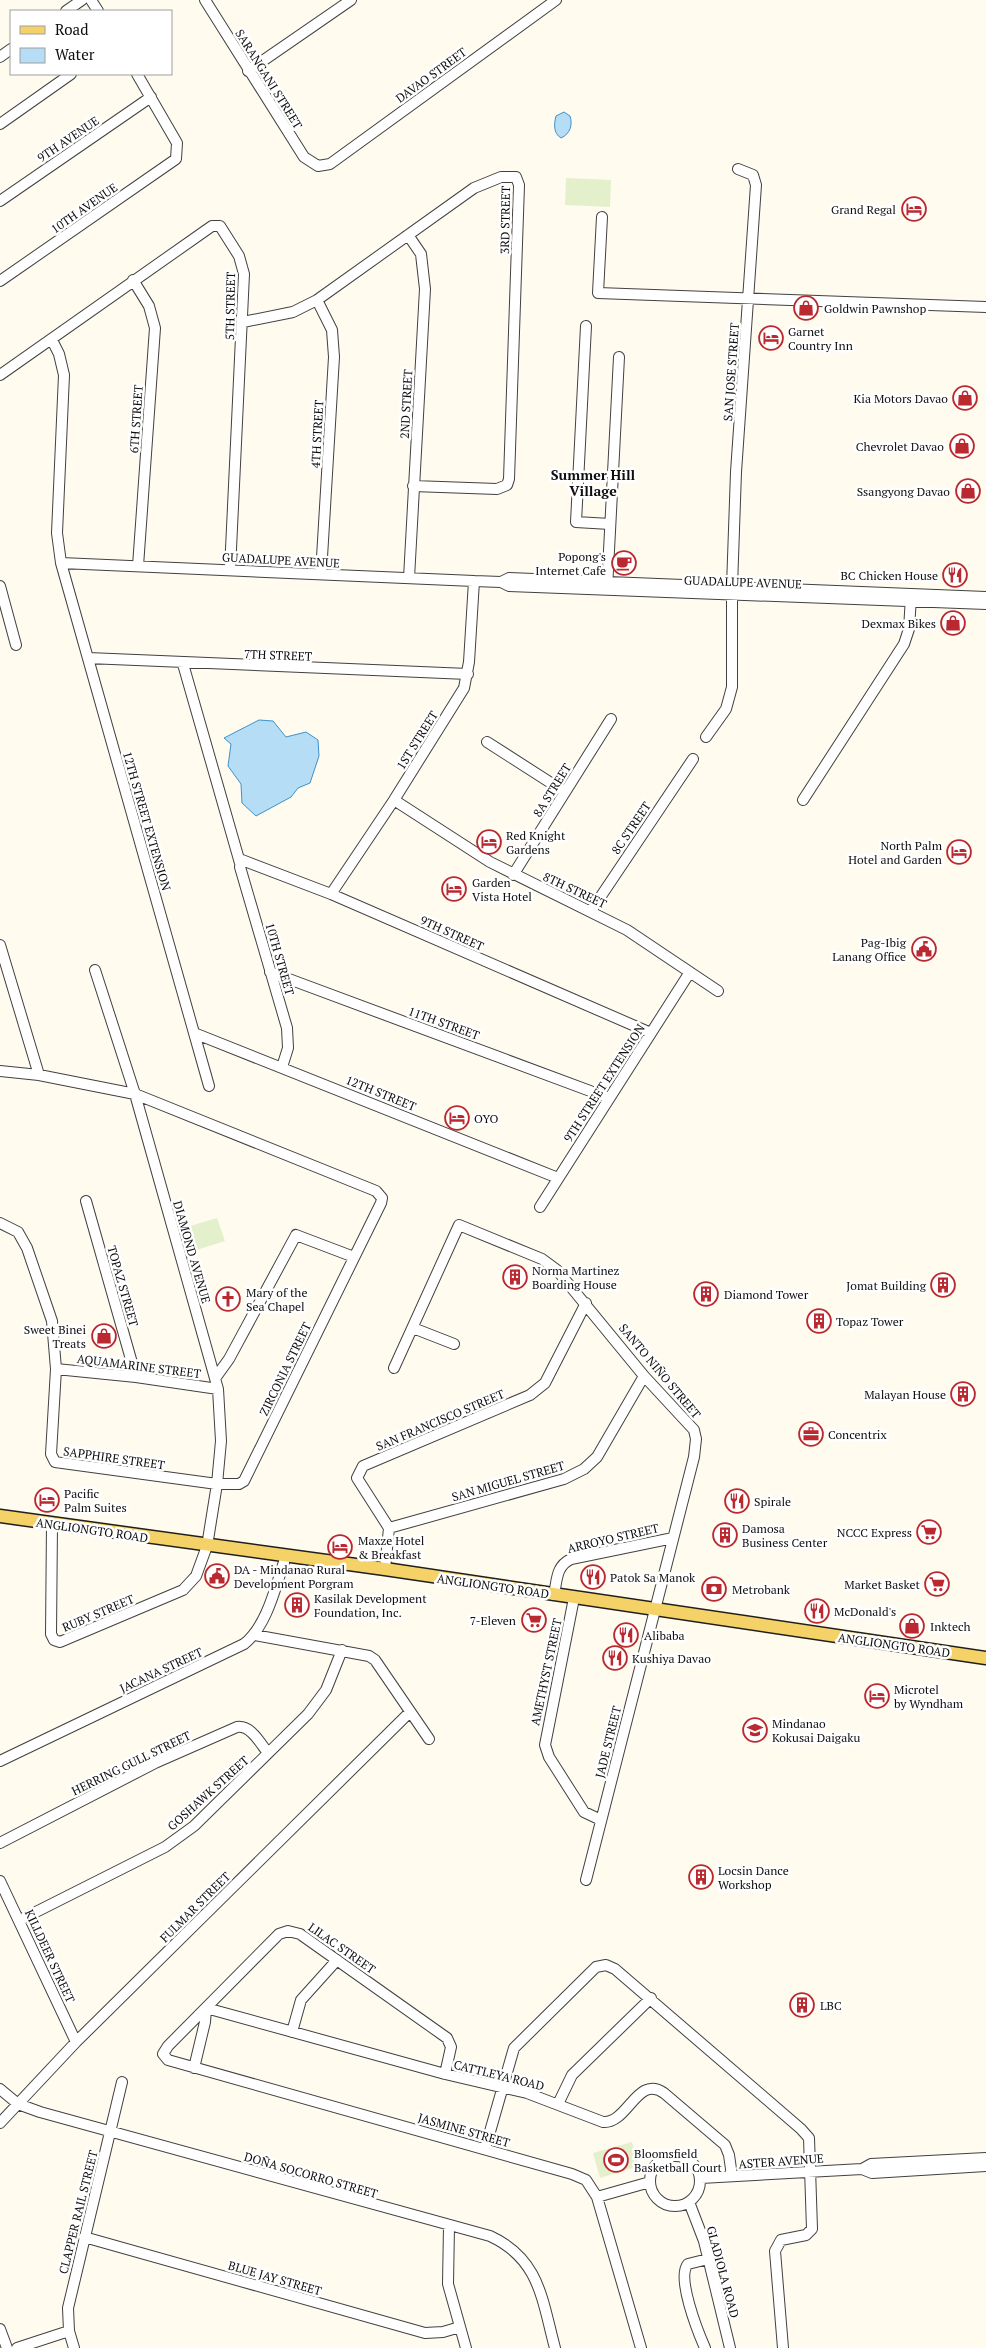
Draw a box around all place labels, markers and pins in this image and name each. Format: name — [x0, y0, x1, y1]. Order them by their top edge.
hotel icon: Grand Regal — [901, 196, 927, 222]
place label: Grand Regal — [831, 202, 896, 217]
shop icon: Goldwin Pawnshop — [793, 295, 819, 321]
place label: Goldwin Pawnshop — [824, 301, 926, 316]
place label: Garnet Country Inn — [788, 324, 853, 353]
hotel icon: Garnet Country Inn — [758, 325, 784, 351]
shop icon: Kia Motors Davao — [952, 385, 978, 411]
place label: Kia Motors Davao — [854, 391, 948, 406]
shop icon: Chevrolet Davao — [949, 433, 975, 459]
place label: Chevrolet Davao — [856, 439, 944, 454]
shop icon: Ssangyong Davao — [955, 478, 981, 504]
place label: Ssangyong Davao — [857, 484, 950, 499]
place label: Popong's Internet Cafe — [535, 549, 606, 578]
cafe icon: Popong's Internet Cafe — [611, 550, 637, 576]
restaurant icon: BC Chicken House — [942, 562, 968, 588]
place label: BC Chicken House — [840, 568, 938, 583]
shop icon: Dexmax Bikes — [940, 610, 966, 636]
place label: Dexmax Bikes — [862, 616, 936, 631]
place label: Red Knight Gardens — [506, 828, 566, 857]
hotel icon: Red Knight Gardens — [476, 829, 502, 855]
place label: North Palm Hotel and Garden — [848, 838, 943, 867]
hotel icon: North Palm Hotel and Garden — [946, 839, 972, 865]
place label: Garden Vista Hotel — [472, 875, 532, 904]
hotel icon: Garden Vista Hotel — [441, 876, 467, 902]
place label: Pag-Ibig Lanang Office — [832, 935, 907, 964]
public building icon: Pag-Ibig Lanang Office — [911, 936, 937, 962]
hotel icon: OYO — [444, 1105, 470, 1131]
place label: OYO — [474, 1111, 499, 1126]
place label: Norma Martinez Boarding House — [532, 1263, 620, 1292]
building icon: Norma Martinez Boarding House — [502, 1264, 528, 1290]
building icon: Jomat Building — [930, 1272, 956, 1298]
place label: Jomat Building — [846, 1278, 927, 1293]
building icon: Diamond Tower — [693, 1281, 719, 1307]
place label: Mary of the Sea Chapel — [246, 1285, 307, 1314]
church icon: Mary of the Sea Chapel — [215, 1286, 241, 1312]
place label: Diamond Tower — [724, 1287, 809, 1302]
building icon: Topaz Tower — [806, 1308, 832, 1334]
place label: Topaz Tower — [836, 1314, 904, 1329]
place label: Sweet Binei Treats — [24, 1322, 86, 1351]
shop icon: Sweet Binei Treats — [91, 1323, 117, 1349]
building icon: Malayan House — [950, 1381, 976, 1407]
place label: Malayan House — [864, 1387, 946, 1402]
office icon: Concentrix — [798, 1421, 824, 1447]
place label: Concentrix — [828, 1427, 887, 1442]
place label: Pacific Palm Suites — [64, 1486, 127, 1515]
hotel icon: Pacific Palm Suites — [34, 1487, 60, 1513]
restaurant icon: Spirale — [724, 1488, 750, 1514]
place label: Spirale — [754, 1494, 791, 1509]
supermarket icon: NCCC Express — [916, 1519, 942, 1545]
place label: Damosa Business Center — [742, 1521, 828, 1550]
building icon: Damosa Business Center — [712, 1522, 738, 1548]
place label: NCCC Express — [837, 1525, 912, 1540]
place label: Maxze Hotel & Breakfast — [358, 1533, 425, 1562]
hotel icon: Maxze Hotel & Breakfast — [327, 1534, 353, 1560]
place label: DA - Mindanao Rural Development Porgram — [234, 1562, 354, 1591]
public building icon: DA - Mindanao Rural Development Porgram — [204, 1563, 230, 1589]
restaurant icon: Patok Sa Manok — [580, 1564, 606, 1590]
place label: Patok Sa Manok — [610, 1570, 696, 1585]
supermarket icon: Market Basket — [924, 1571, 950, 1597]
bank icon: Metrobank — [701, 1576, 727, 1602]
place label: Market Basket — [844, 1577, 921, 1592]
place label: Metrobank — [732, 1582, 791, 1597]
place label: Kasilak Development Foundation, Inc. — [314, 1591, 427, 1620]
building icon: Kasilak Development Foundation, Inc. — [284, 1592, 310, 1618]
restaurant icon: McDonald's — [804, 1598, 830, 1624]
place label: McDonald's — [834, 1604, 896, 1619]
supermarket icon: 7-Eleven — [521, 1607, 547, 1633]
place label: 7-Eleven — [470, 1613, 516, 1628]
shop icon: Inktech — [899, 1613, 925, 1639]
place label: Inktech — [930, 1619, 971, 1634]
restaurant icon: Alibaba — [613, 1622, 639, 1648]
place label: Alibaba — [644, 1628, 685, 1643]
restaurant icon: Kushiya Davao — [602, 1645, 628, 1671]
place label: Kushiya Davao — [632, 1651, 711, 1666]
place label: Microtel by Wyndham — [894, 1682, 964, 1711]
hotel icon: Microtel by Wyndham — [864, 1683, 890, 1709]
place label: Mindanao Kokusai Daigaku — [772, 1716, 860, 1745]
school or university icon: Mindanao Kokusai Daigaku — [742, 1717, 768, 1743]
place label: Locsin Dance Workshop — [718, 1863, 789, 1892]
building icon: Locsin Dance Workshop — [688, 1864, 714, 1890]
building icon: LBC — [789, 1992, 815, 2018]
place label: LBC — [820, 1998, 842, 2013]
place label: Bloomsfield Basketball Court — [634, 2146, 722, 2175]
sports icon: Bloomsfield Basketball Court — [603, 2147, 629, 2173]

